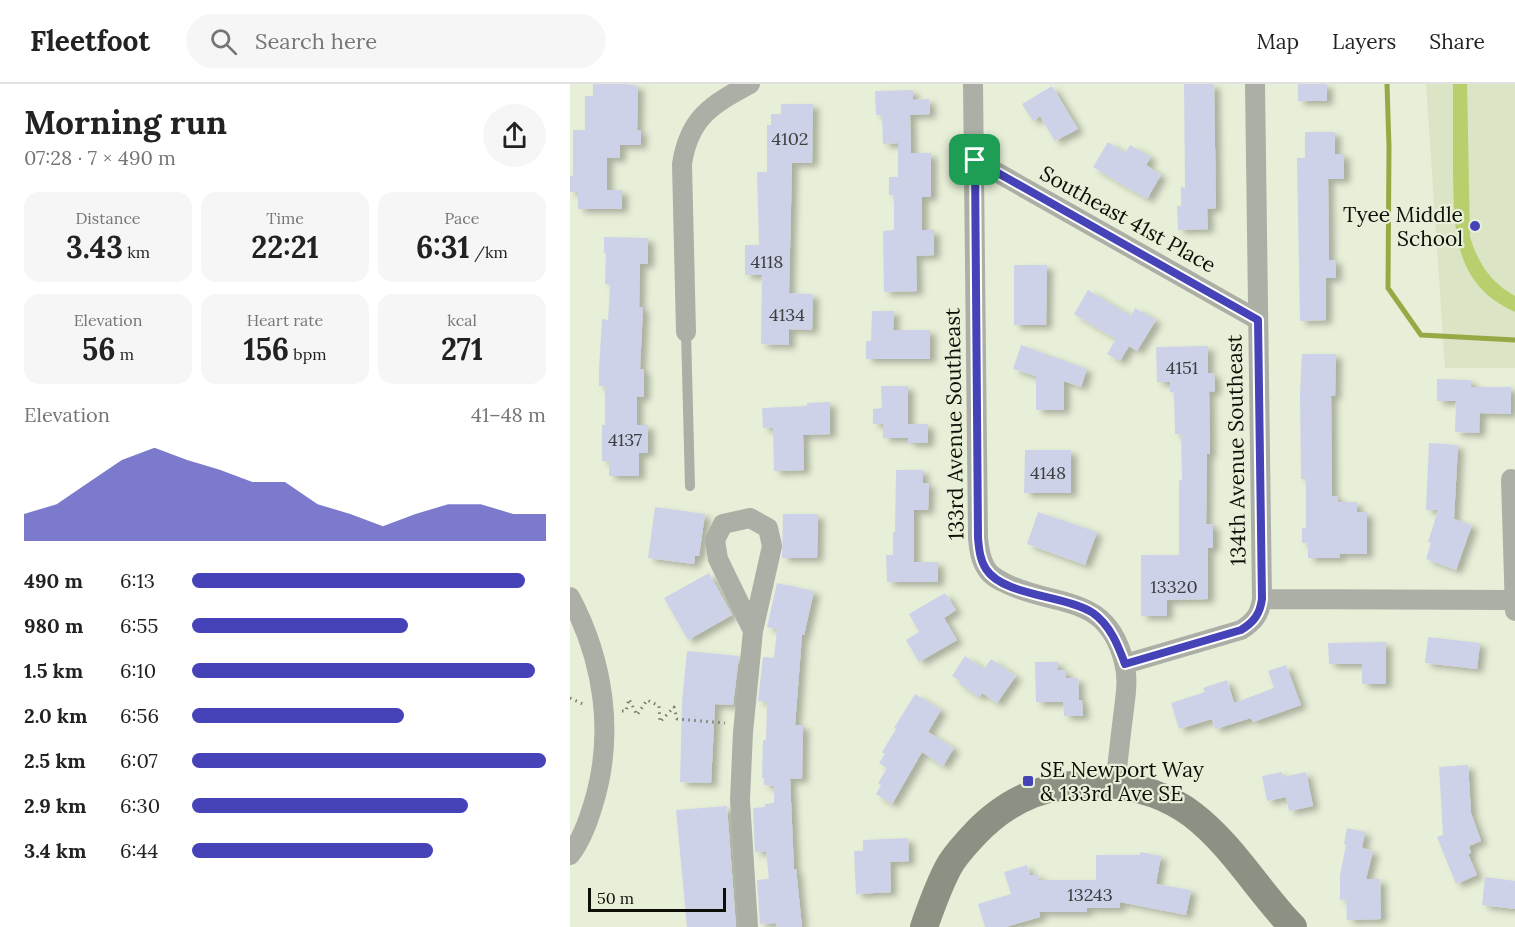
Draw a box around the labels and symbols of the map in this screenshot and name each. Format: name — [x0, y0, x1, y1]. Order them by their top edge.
house number: 4102 — [771, 127, 809, 150]
pin — [949, 134, 1000, 185]
street label: Southeast 41st Place — [1035, 159, 1221, 279]
place label: Tyee Middle School — [1343, 201, 1463, 252]
marker: Tyee Middle School — [1468, 219, 1482, 233]
house number: 4118 — [751, 250, 783, 273]
house number: 4134 — [769, 303, 805, 326]
street label: 133rd Avenue Southeast — [938, 307, 970, 540]
street label: 134th Avenue Southeast — [1220, 333, 1252, 566]
house number: 4151 — [1166, 356, 1198, 379]
house number: 4137 — [608, 428, 642, 451]
house number: 4148 — [1030, 461, 1066, 484]
house number: 13320 — [1150, 575, 1198, 598]
place label: SE Newport Way & 133rd Ave SE — [1040, 756, 1204, 807]
marker: SE Newport Way & 133rd Ave SE — [1021, 774, 1035, 788]
house number: 13243 — [1067, 883, 1113, 906]
scale bar — [588, 885, 726, 912]

